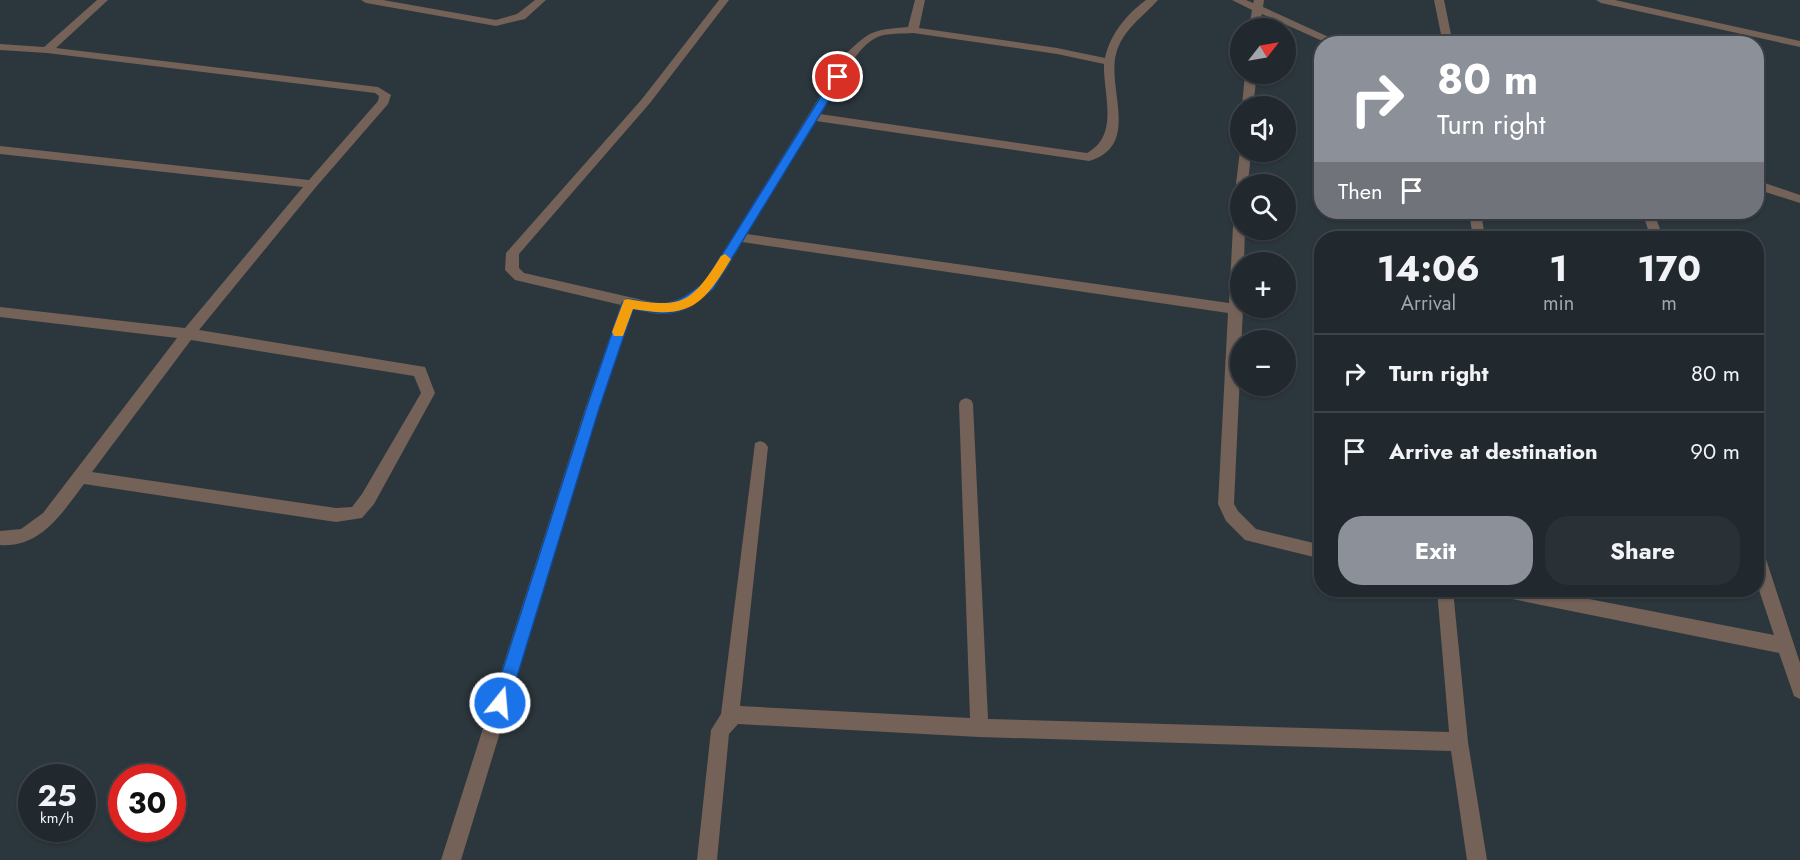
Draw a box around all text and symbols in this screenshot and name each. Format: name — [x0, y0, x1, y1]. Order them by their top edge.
north arrow — [1230, 18, 1296, 84]
map controls — [1230, 18, 1296, 396]
text: 80 m — [1437, 49, 1538, 110]
pin — [812, 51, 863, 102]
icon: arrive — [821, 60, 854, 93]
icon: right — [1338, 60, 1416, 138]
button: sound — [1230, 96, 1296, 162]
text: Turn right — [1437, 105, 1545, 144]
button: search — [1230, 174, 1296, 240]
icon: arrive — [1395, 174, 1428, 207]
text: Then — [1338, 175, 1383, 207]
text: 14:06 — [1377, 242, 1480, 294]
text: 1 — [1549, 242, 1568, 294]
text: 170 — [1637, 242, 1701, 294]
button: + — [1230, 252, 1296, 318]
text: Arrival — [1401, 289, 1456, 318]
text: min — [1543, 289, 1574, 318]
text: m — [1661, 289, 1677, 318]
button: − — [1230, 330, 1296, 396]
icon: right — [1338, 357, 1371, 390]
text: Turn right — [1389, 357, 1489, 389]
text: 80 m — [1691, 357, 1740, 389]
icon: arrive — [1338, 435, 1371, 468]
text: Arrive at destination — [1389, 435, 1598, 467]
text: 90 m — [1690, 435, 1740, 467]
button: Exit — [1338, 516, 1533, 585]
button: Share — [1545, 516, 1740, 585]
position arrow — [468, 671, 532, 735]
speed limit sign: 30 — [108, 764, 186, 842]
text: 25 — [37, 774, 77, 817]
text: km/h — [40, 807, 74, 829]

